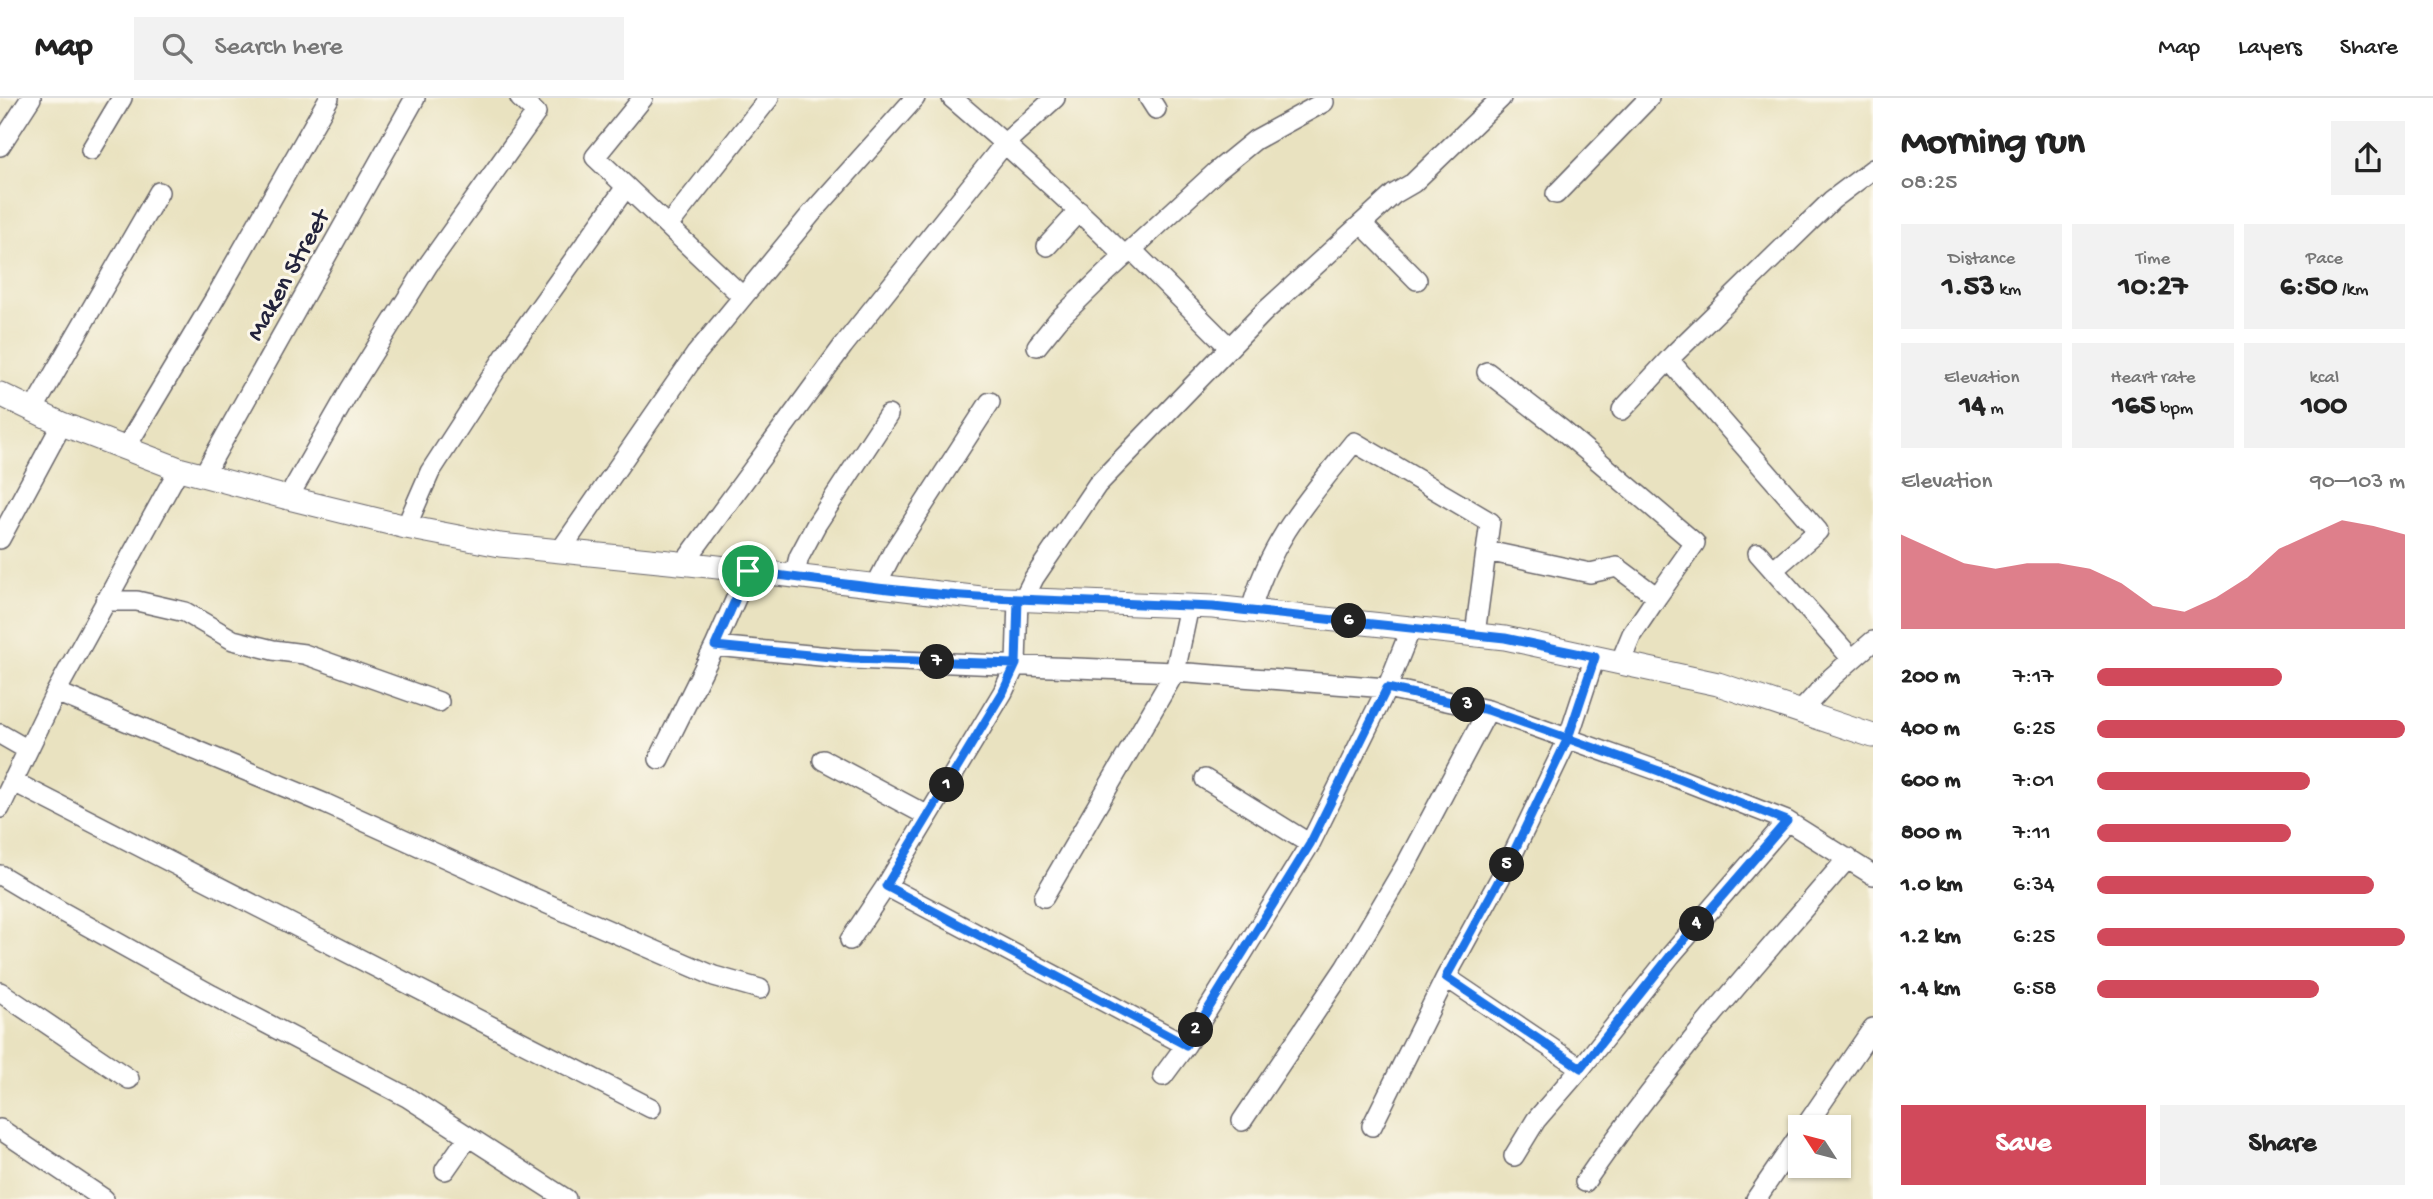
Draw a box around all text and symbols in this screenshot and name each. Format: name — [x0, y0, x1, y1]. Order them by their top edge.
search box — [134, 17, 624, 80]
text: Map — [35, 29, 92, 67]
icon: search — [158, 29, 196, 67]
text: Search here — [214, 33, 343, 64]
text: Map — [2158, 34, 2200, 63]
text: Layers — [2238, 34, 2302, 63]
text: Share — [2340, 34, 2398, 63]
button: share — [2331, 121, 2405, 195]
text: Morning run — [1901, 122, 2085, 166]
text: 08:25 — [1901, 170, 1957, 197]
street label: Maken Street — [241, 203, 340, 347]
text: Distance — [1948, 248, 2015, 271]
text: Time — [2136, 248, 2170, 271]
text: Pace — [2306, 248, 2343, 271]
text: 1.53 — [1942, 271, 1995, 306]
text: 10:27 — [2119, 271, 2187, 306]
text: 6:50 — [2280, 271, 2338, 306]
text: km — [1995, 279, 2021, 302]
text: /km — [2338, 279, 2369, 302]
text: Elevation — [1944, 367, 2019, 390]
text: Heart rate — [2110, 367, 2196, 390]
text: kcal — [2309, 367, 2339, 390]
text: 14 — [1960, 390, 1986, 425]
text: 165 — [2113, 390, 2156, 425]
text: 100 — [2301, 390, 2347, 425]
text: m — [1986, 398, 2004, 421]
text: bpm — [2156, 398, 2193, 421]
text: Elevation — [1901, 469, 1992, 496]
text: 90–103 m — [2310, 469, 2405, 496]
pin — [718, 541, 778, 601]
icon: arrive — [729, 552, 767, 590]
pin: 6 — [1332, 603, 1366, 638]
text: 6 — [1344, 609, 1353, 632]
pin: 7 — [920, 644, 954, 680]
text: 7 — [932, 650, 941, 673]
text: 200 m — [1901, 664, 1960, 691]
text: 7:17 — [2013, 664, 2053, 691]
pin: 3 — [1450, 688, 1486, 722]
text: 3 — [1463, 693, 1472, 716]
text: 400 m — [1901, 716, 1960, 743]
text: 6:25 — [2013, 716, 2055, 743]
pin: 1 — [930, 768, 964, 802]
text: 600 m — [1901, 768, 1961, 795]
text: 7:01 — [2013, 768, 2055, 795]
text: 1 — [943, 773, 950, 796]
text: 800 m — [1901, 820, 1962, 847]
text: 7:11 — [2013, 820, 2051, 847]
pin: 5 — [1490, 848, 1524, 882]
text: 5 — [1502, 853, 1512, 876]
text: 1.0 km — [1901, 872, 1963, 899]
text: 6:34 — [2013, 872, 2055, 899]
pin: 4 — [1680, 906, 1714, 942]
text: 4 — [1692, 912, 1701, 935]
text: 1.2 km — [1901, 924, 1961, 951]
text: 6:25 — [2013, 924, 2055, 951]
text: 1.4 km — [1901, 976, 1960, 1003]
text: 6:58 — [2013, 976, 2057, 1003]
pin: 2 — [1178, 1012, 1214, 1048]
text: 2 — [1191, 1018, 1200, 1041]
button: Save — [1901, 1105, 2146, 1185]
button: Share — [2160, 1105, 2405, 1185]
north arrow — [1788, 1115, 1852, 1178]
map controls — [1788, 1115, 1851, 1178]

